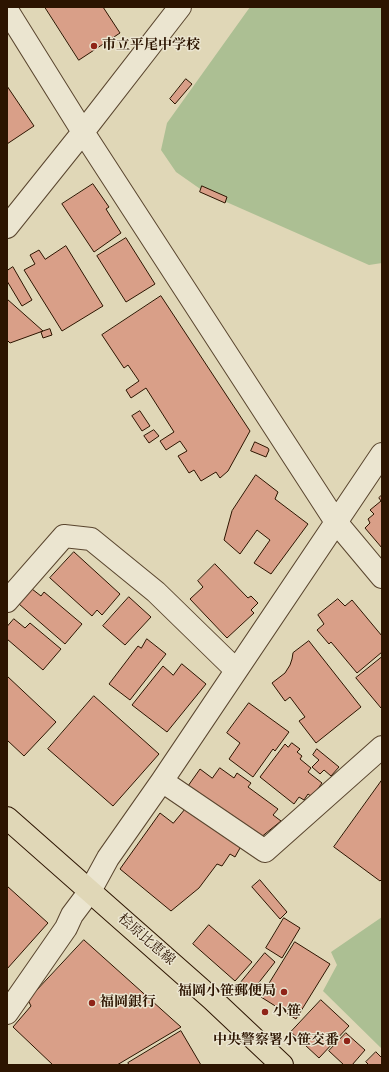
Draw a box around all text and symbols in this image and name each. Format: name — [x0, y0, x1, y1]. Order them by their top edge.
place label: 市立平尾中学校 — [102, 38, 200, 54]
marker: 市立平尾中学校 — [89, 41, 99, 51]
street label: 桧原比恵線 — [114, 911, 178, 969]
place label: 福岡小笹郵便局 — [178, 984, 276, 1000]
marker: 福岡小笹郵便局 — [279, 987, 289, 997]
place label: 福岡銀行 — [100, 995, 156, 1011]
marker: 福岡銀行 — [87, 998, 97, 1008]
place label: 小笹 — [273, 1004, 301, 1020]
marker: 小笹 — [260, 1007, 270, 1017]
place label: 中央警察署小笹交番 — [213, 1033, 339, 1049]
marker: 中央警察署小笹交番 — [342, 1036, 352, 1046]

